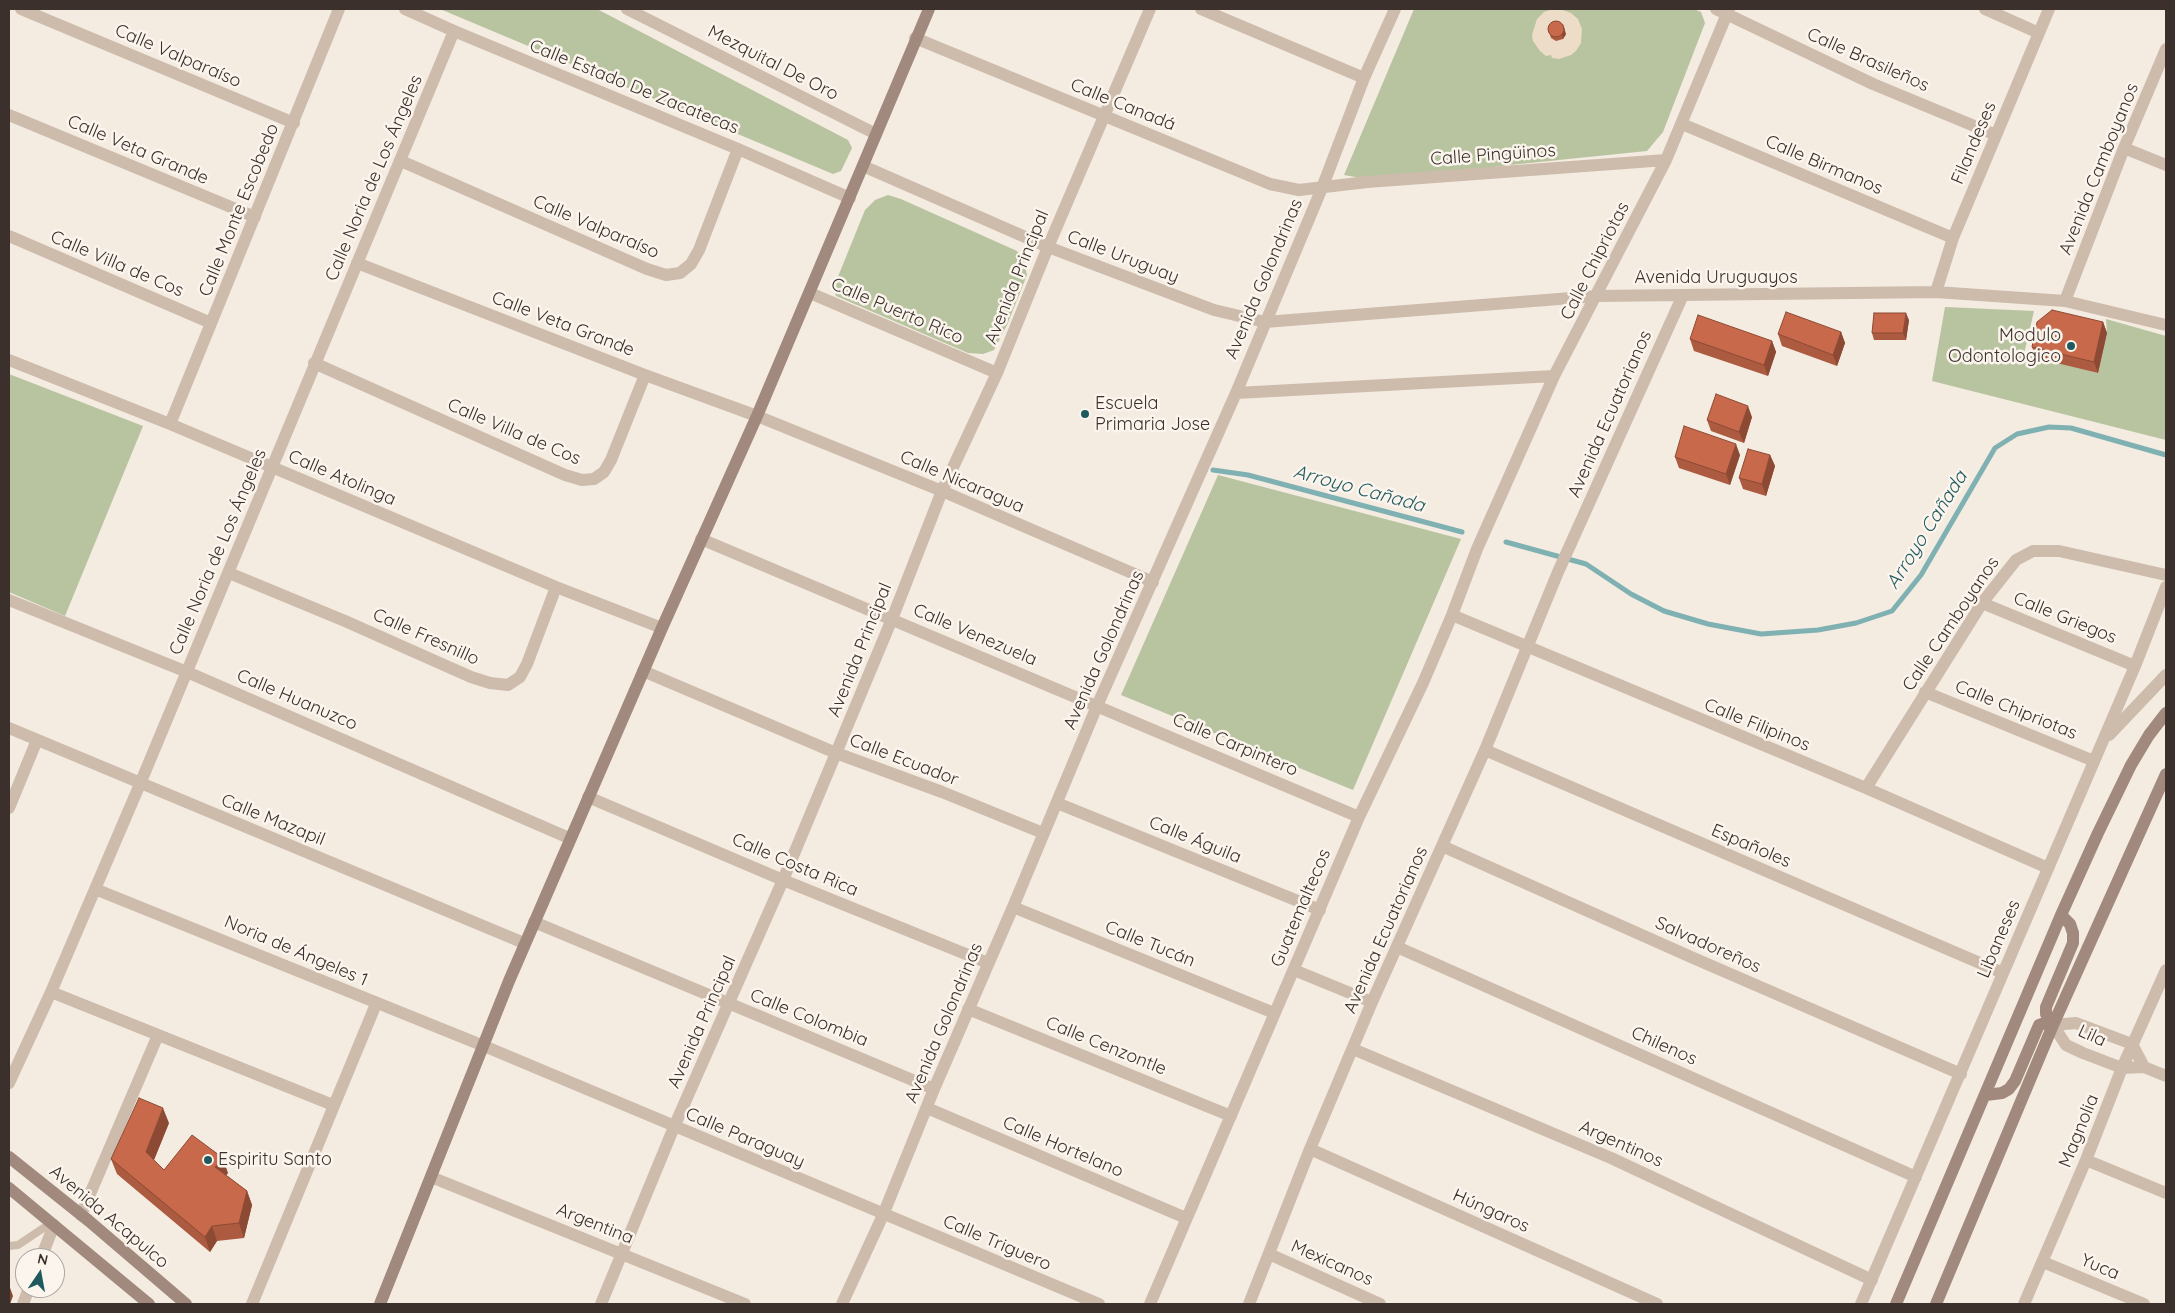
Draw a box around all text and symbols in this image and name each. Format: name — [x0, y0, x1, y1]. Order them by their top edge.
street label: Calle Valparaíso — [112, 20, 244, 92]
street label: Mezquital De Oro — [704, 21, 842, 105]
street label: Calle Brasileños — [1804, 23, 1932, 97]
street label: Calle Estado De Zacatecas — [526, 35, 742, 139]
street label: Calle Noria de Los Ángeles — [321, 72, 427, 284]
street label: Calle Canadá — [1067, 74, 1179, 136]
street label: Avenida Camboyanos — [2055, 80, 2143, 258]
street label: Filandeses — [1947, 98, 2001, 188]
street label: Calle Veta Grande — [64, 111, 212, 189]
street label: Calle Monte Escobedo — [194, 120, 284, 300]
street label: Calle Birmanos — [1762, 131, 1886, 199]
street label: Calle Pingüinos — [1430, 140, 1556, 170]
street label: Calle Valparaíso — [530, 191, 662, 263]
street label: Avenida Golondrinas — [1220, 196, 1308, 362]
street label: Calle Chipriotas — [1556, 198, 1634, 324]
street label: Avenida Principal — [980, 207, 1054, 347]
street label: Calle Villa de Cos — [47, 226, 187, 302]
street label: Calle Uruguay — [1064, 226, 1182, 288]
street label: Avenida Uruguayos — [1634, 267, 1798, 289]
street label: Calle Puerto Rico — [828, 273, 966, 349]
street label: Calle Veta Grande — [489, 287, 637, 361]
place label: Modulo Odontologico — [1948, 325, 2061, 368]
street label: Avenida Ecuatorianos — [1563, 327, 1657, 501]
marker: Modulo Odontologico — [2065, 340, 2077, 352]
place label: Escuela Primaria Jose — [1095, 393, 1210, 436]
street label: Calle Villa de Cos — [444, 394, 584, 470]
marker: Escuela Primaria Jose — [1079, 408, 1091, 420]
street label: Calle Noria de Los Ángeles — [165, 446, 271, 658]
street label: Calle Atolinga — [285, 446, 399, 510]
street label: Calle Nicaragua — [897, 446, 1027, 518]
water label: Arroyo Cañada — [1291, 461, 1427, 517]
water label: Arroyo Cañada — [1882, 467, 1972, 593]
street label: Calle Camboyanos — [1898, 553, 2004, 695]
street label: Avenida Golondrinas — [1059, 567, 1149, 733]
street label: Avenida Principal — [823, 580, 897, 720]
street label: Calle Griegos — [2010, 587, 2120, 649]
street label: Calle Venezuela — [910, 599, 1040, 671]
street label: Calle Fresnillo — [369, 604, 483, 670]
street label: Calle Huanuzco — [233, 665, 361, 735]
street label: Calle Chipriotas — [1952, 676, 2080, 744]
street label: Calle Filipinos — [1701, 694, 1813, 756]
street label: Calle Carpintero — [1169, 709, 1301, 781]
street label: Calle Ecuador — [846, 729, 962, 791]
street label: Calle Mazapil — [218, 789, 328, 851]
street label: Calle Águila — [1146, 812, 1244, 868]
street label: Españoles — [1708, 820, 1794, 872]
street label: Calle Costa Rica — [729, 829, 861, 901]
street label: Avenida Ecuatorianos — [1339, 843, 1433, 1017]
street label: Guatemaltecos — [1266, 846, 1336, 970]
street label: Libaneses — [1973, 897, 2025, 981]
street label: Noria de Ángeles 1 — [221, 911, 371, 991]
street label: Salvadoreños — [1652, 912, 1764, 978]
street label: Calle Tucán — [1102, 916, 1198, 972]
street label: Avenida Golondrinas — [900, 940, 988, 1106]
street label: Avenida Principal — [663, 952, 741, 1092]
street label: Calle Colombia — [747, 985, 871, 1051]
street label: Calle Cenzontle — [1043, 1012, 1169, 1080]
street label: Lila — [2075, 1020, 2109, 1052]
street label: Chilenos — [1628, 1022, 1700, 1070]
street label: Magnolia — [2055, 1091, 2103, 1171]
street label: Calle Paraguay — [682, 1103, 808, 1173]
street label: Calle Hortelano — [999, 1112, 1127, 1182]
street label: Argentinos — [1576, 1116, 1666, 1172]
place label: Espiritu Santo — [218, 1149, 332, 1171]
marker: Espiritu Santo — [202, 1154, 214, 1166]
street label: Avenida Acapulco — [45, 1161, 173, 1273]
street label: Húngaros — [1449, 1185, 1533, 1237]
street label: Argentina — [553, 1199, 637, 1249]
street label: Calle Triguero — [940, 1211, 1054, 1275]
street label: Mexicanos — [1288, 1235, 1376, 1291]
north arrow — [15, 1248, 65, 1298]
text: N — [36, 1249, 50, 1269]
street label: Yuca — [2077, 1249, 2123, 1285]

